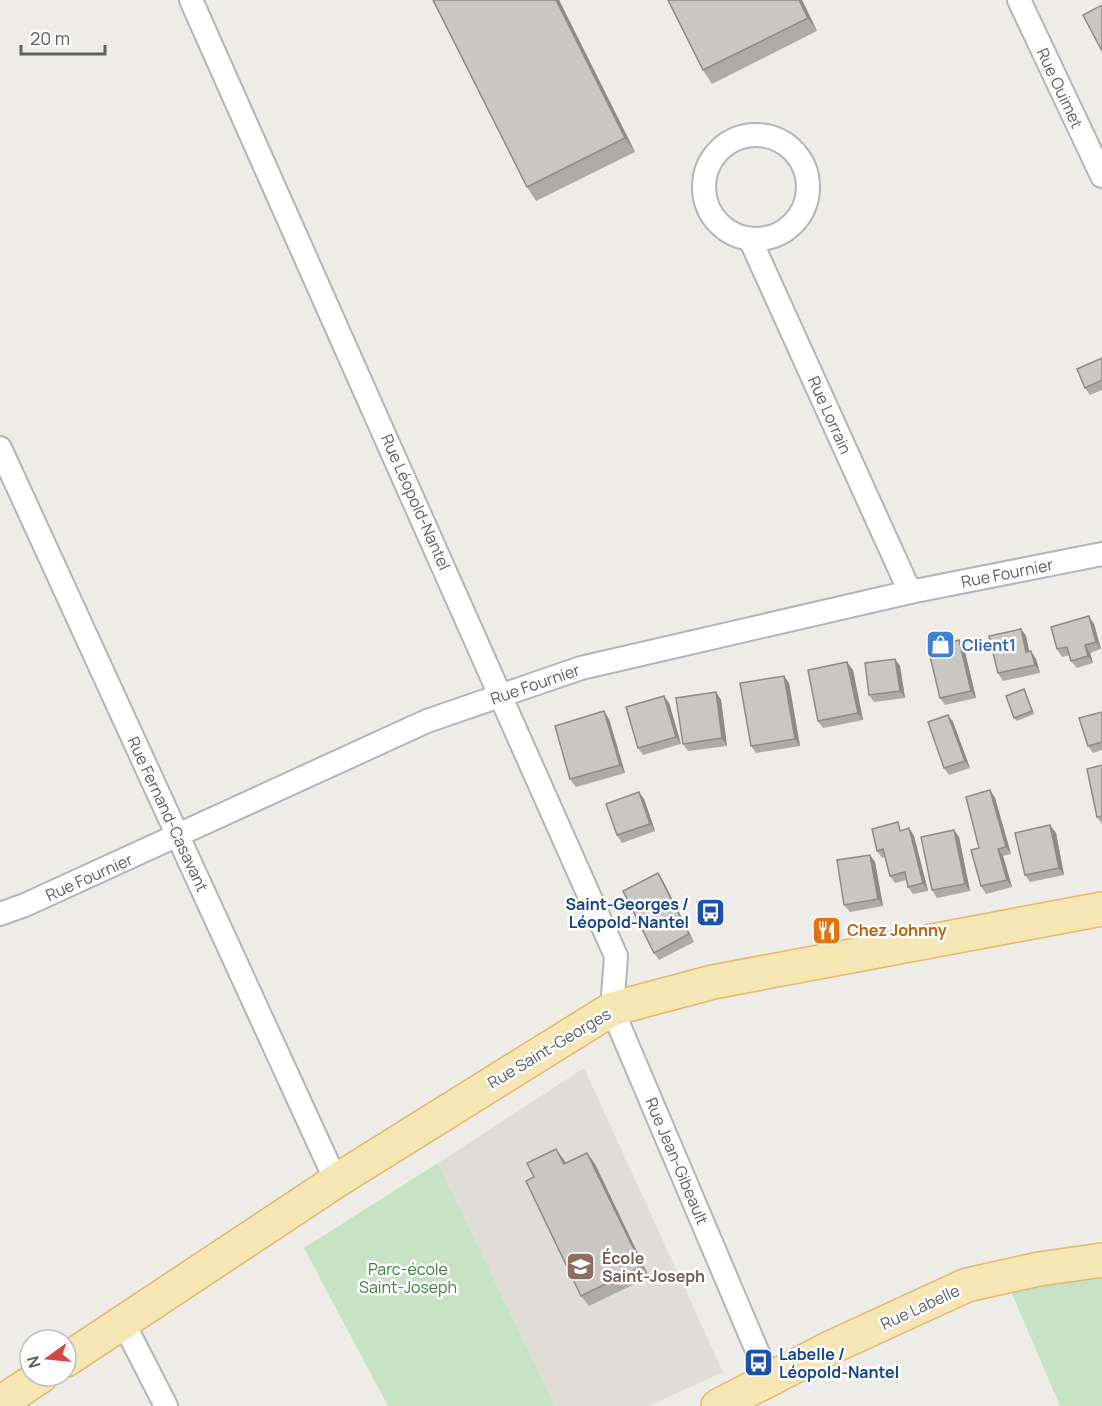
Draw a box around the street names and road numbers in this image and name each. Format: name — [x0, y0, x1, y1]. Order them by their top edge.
street label: Rue Ouimet — [1032, 44, 1088, 132]
street label: Rue Lorrain — [803, 373, 857, 457]
street label: Rue Léopold-Nantel — [376, 431, 456, 573]
street label: Rue Fournier — [959, 553, 1055, 593]
street label: Rue Fournier — [487, 658, 583, 710]
street label: Rue Fernand-Casavant — [122, 733, 214, 895]
street label: Rue Fournier — [42, 848, 136, 906]
street label: Rue Saint-Georges — [483, 1003, 615, 1093]
street label: Rue Jean-Gibeault — [640, 1094, 714, 1228]
street label: Rue Labelle — [877, 1279, 963, 1335]

